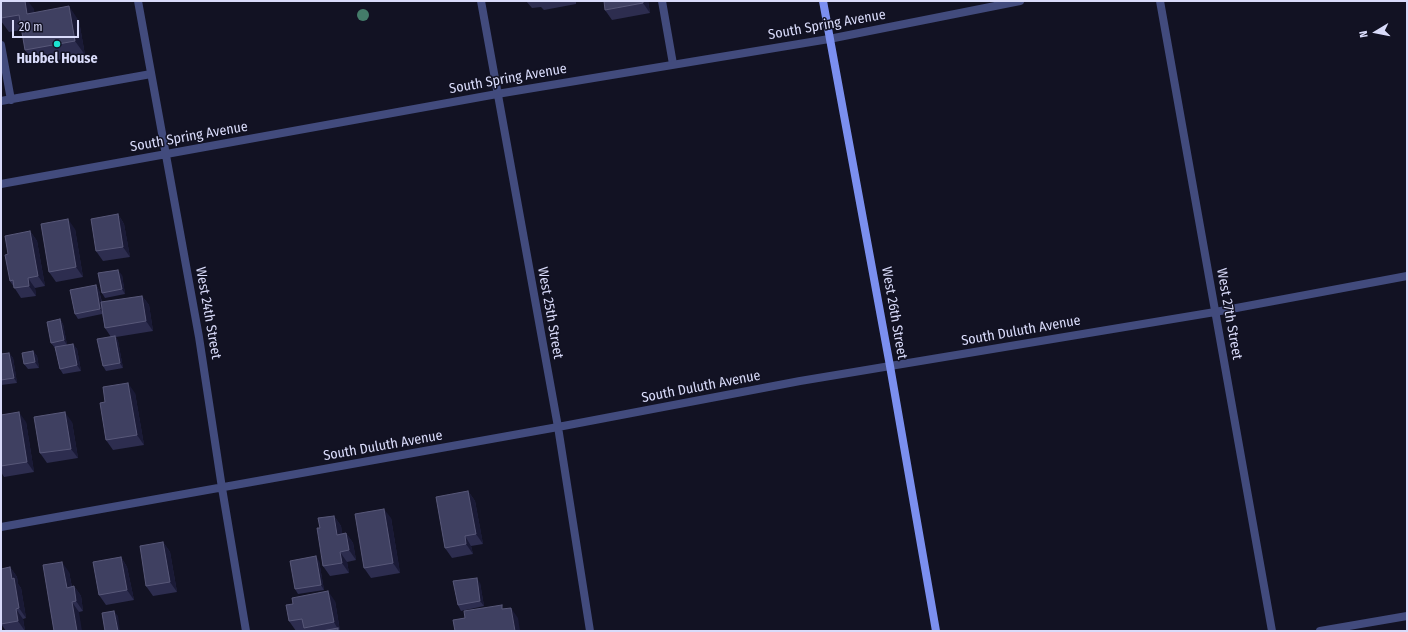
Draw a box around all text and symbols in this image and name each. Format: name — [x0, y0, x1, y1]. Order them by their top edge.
street label: South Spring Avenue — [767, 6, 887, 44]
scale bar — [14, 12, 81, 38]
north arrow — [1356, 12, 1396, 52]
text: 20 m — [19, 20, 43, 34]
text: N — [1357, 30, 1371, 39]
marker: Hubbel House — [52, 39, 62, 49]
place label: Hubbel House — [16, 51, 98, 67]
street label: South Spring Avenue — [448, 60, 568, 98]
street label: South Spring Avenue — [129, 118, 249, 156]
street label: West 26th Street — [878, 265, 910, 361]
street label: West 24th Street — [192, 266, 224, 360]
street label: West 25th Street — [534, 266, 566, 360]
street label: West 27th Street — [1213, 267, 1245, 361]
street label: South Duluth Avenue — [960, 312, 1082, 350]
street label: South Duluth Avenue — [640, 367, 762, 407]
street label: South Duluth Avenue — [322, 427, 444, 465]

